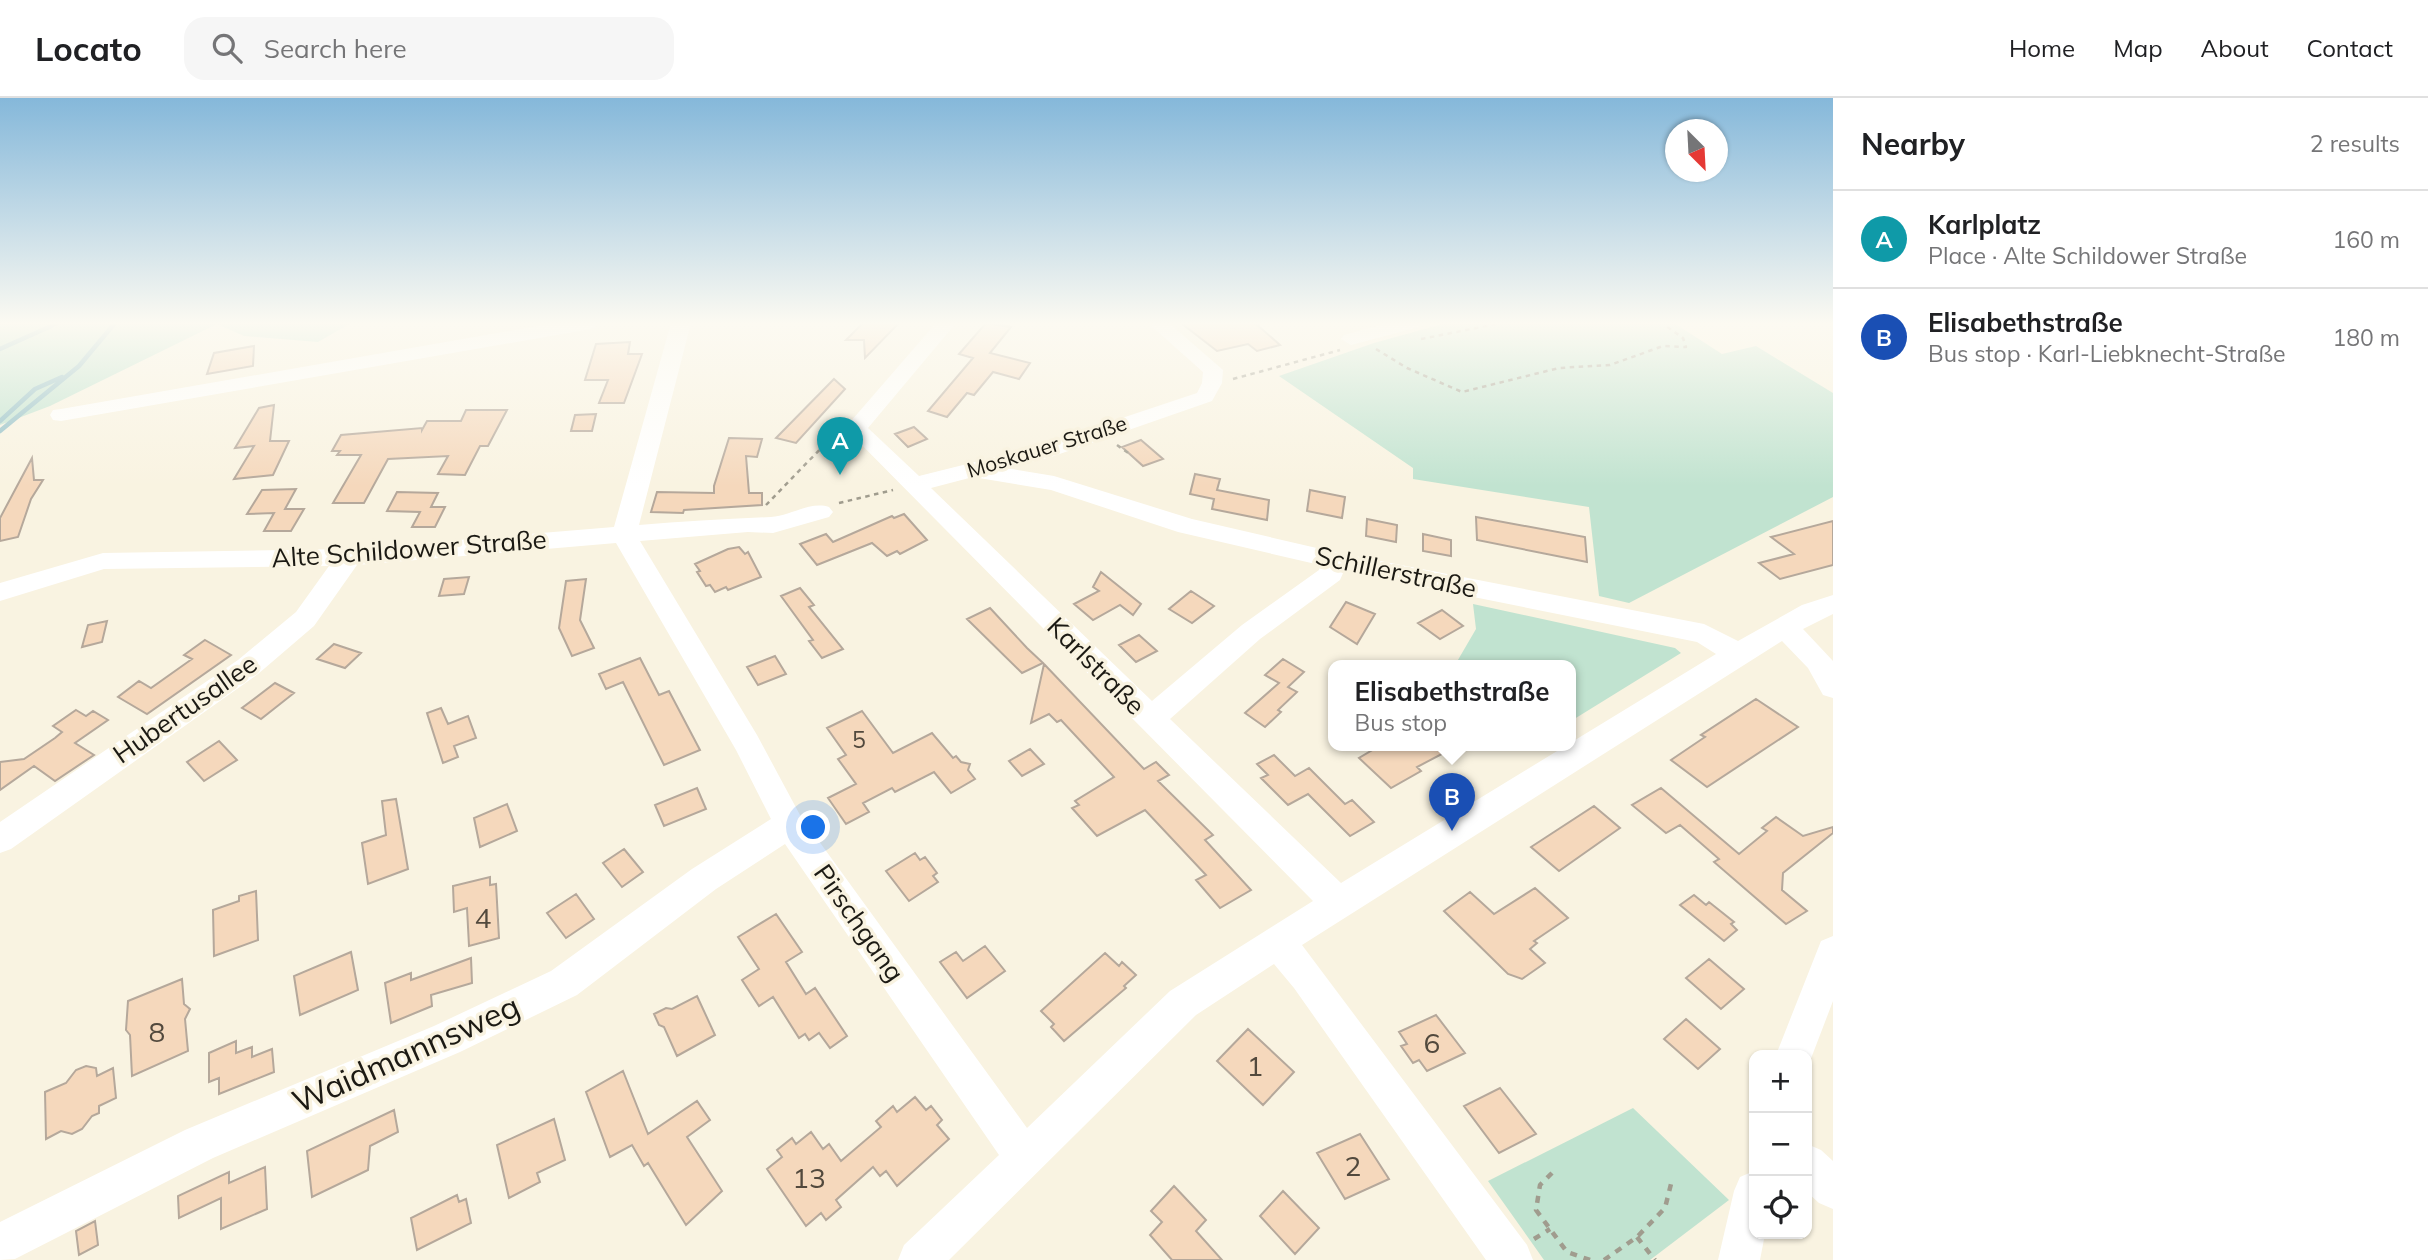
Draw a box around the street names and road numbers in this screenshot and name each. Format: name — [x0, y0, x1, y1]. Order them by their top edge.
street label: Moskauer Straße — [964, 409, 1130, 483]
street label: Alte Schildower Straße — [270, 522, 548, 575]
street label: Schillerstraße — [1313, 538, 1480, 605]
street label: Karlstraße — [1040, 610, 1152, 722]
street label: Hubertusallee — [106, 647, 263, 770]
street label: Pirschgang — [807, 858, 912, 988]
street label: Waidmannsweg — [286, 985, 525, 1121]

